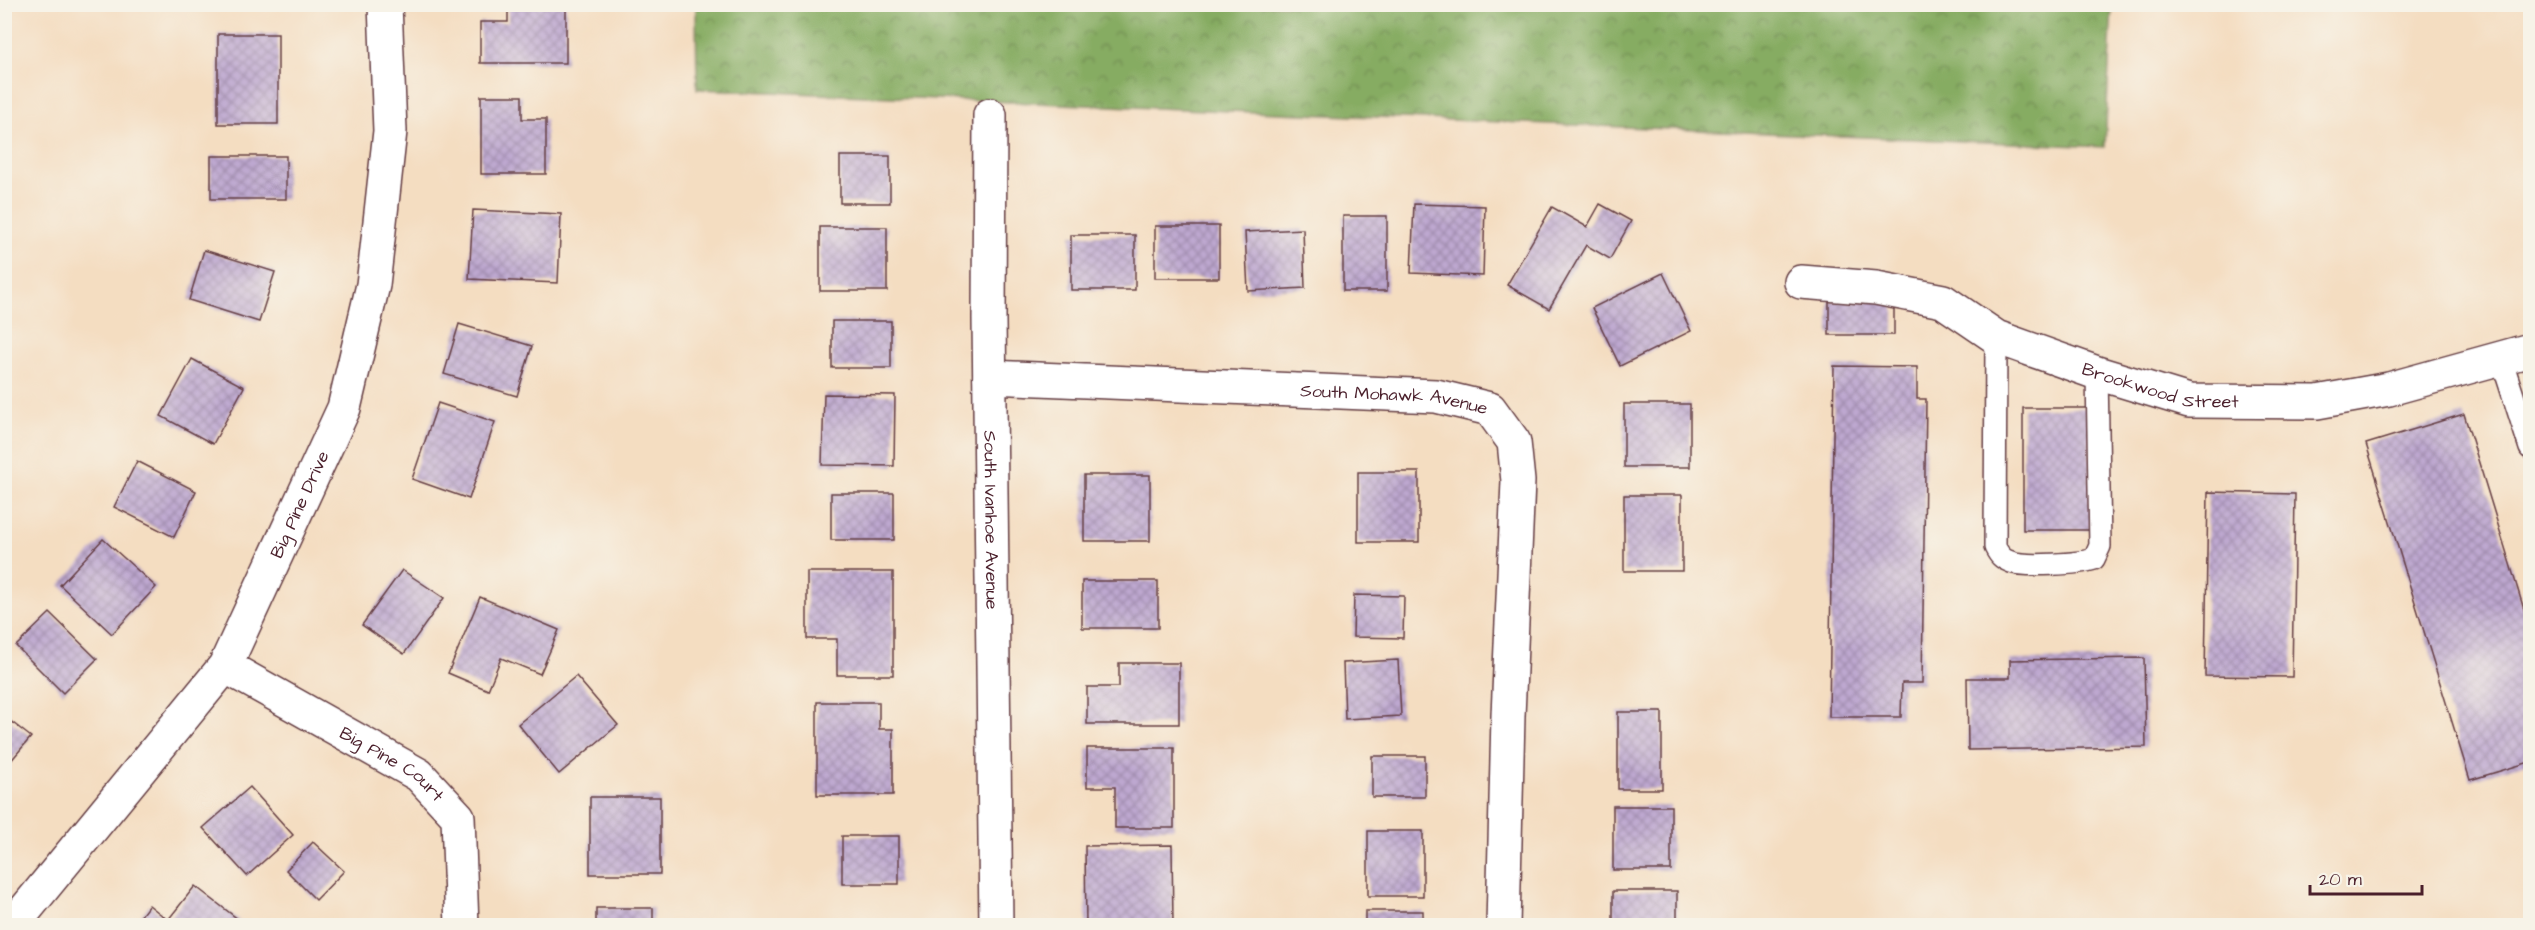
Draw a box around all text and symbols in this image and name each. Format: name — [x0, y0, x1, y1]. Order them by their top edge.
street label: Brookwood Street — [2078, 357, 2239, 415]
street label: South Mohawk Avenue — [1300, 378, 1491, 421]
street label: South Ivanhoe Avenue — [977, 430, 1004, 610]
street label: Big Pine Drive — [264, 447, 336, 562]
street label: Big Pine Court — [335, 721, 450, 808]
scale bar — [2310, 858, 2422, 896]
text: 20 m — [2319, 867, 2362, 892]

